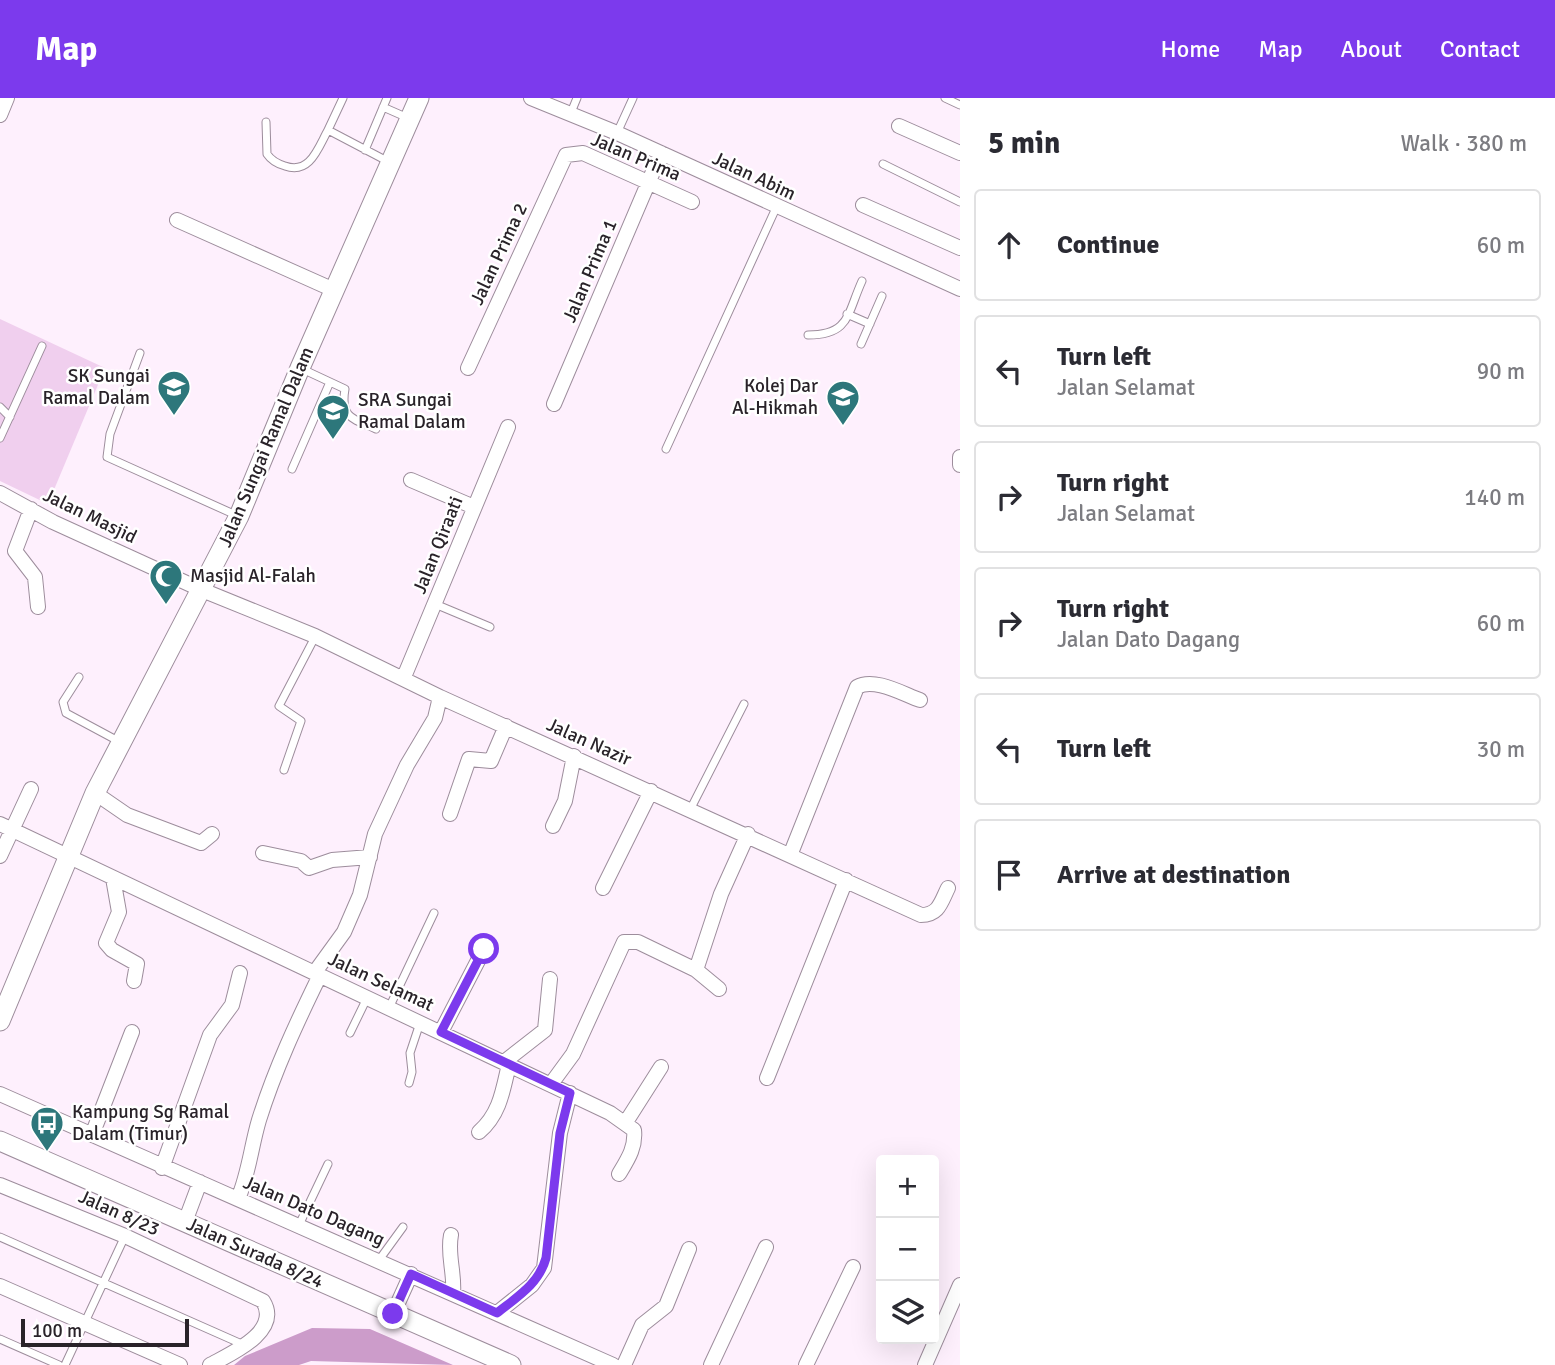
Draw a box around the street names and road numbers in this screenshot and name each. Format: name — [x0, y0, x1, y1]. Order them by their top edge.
street label: Jalan Prima — [588, 127, 684, 187]
street label: Jalan Abim — [708, 146, 800, 206]
street label: Jalan Prima 2 — [465, 199, 533, 309]
street label: Jalan Prima 1 — [558, 216, 622, 326]
street label: Jalan Sungai Ramal Dalam — [213, 343, 319, 551]
street label: Jalan Masjid — [39, 483, 141, 549]
street label: Jalan Qiraati — [408, 493, 468, 597]
street label: Jalan Nazir — [543, 713, 635, 771]
street label: Jalan Selamat — [324, 947, 438, 1017]
street label: Jalan Dato Dagang — [240, 1170, 388, 1252]
street label: Jalan 8/23 — [75, 1184, 163, 1242]
street label: Jalan Surada 8/24 — [183, 1212, 327, 1294]

